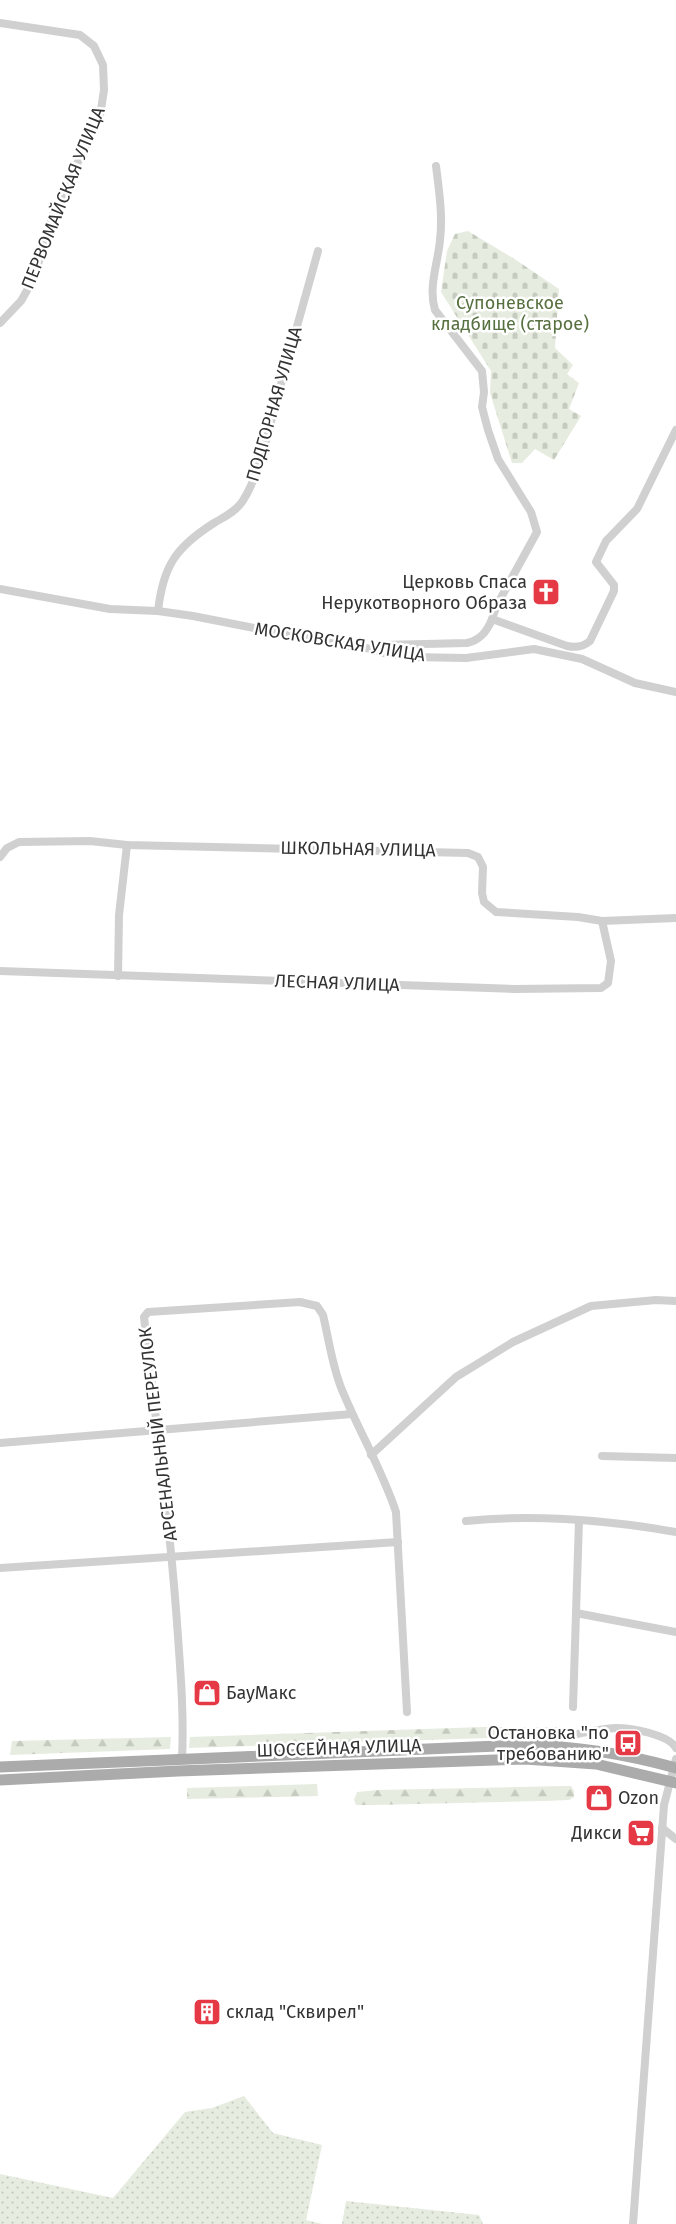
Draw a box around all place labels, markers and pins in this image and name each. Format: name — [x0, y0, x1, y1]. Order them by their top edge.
place label: Церковь Спаса Нерукотворного Образа — [321, 571, 527, 614]
church icon: Церковь Спаса Нерукотворного Образа — [531, 577, 561, 607]
shop icon: БауМакс — [192, 1678, 222, 1708]
place label: БауМакс — [226, 1682, 297, 1704]
place label: Остановка "по требованию" — [487, 1722, 609, 1765]
bus stop icon: Остановка "по требованию" — [613, 1728, 643, 1758]
shop icon: Ozon — [584, 1783, 614, 1813]
place label: Ozon — [618, 1787, 659, 1809]
supermarket icon: Дикси — [626, 1818, 656, 1848]
place label: Дикси — [571, 1822, 622, 1844]
building icon: склад "Сквирел" — [192, 1997, 222, 2027]
place label: склад "Сквирел" — [226, 2001, 364, 2023]

